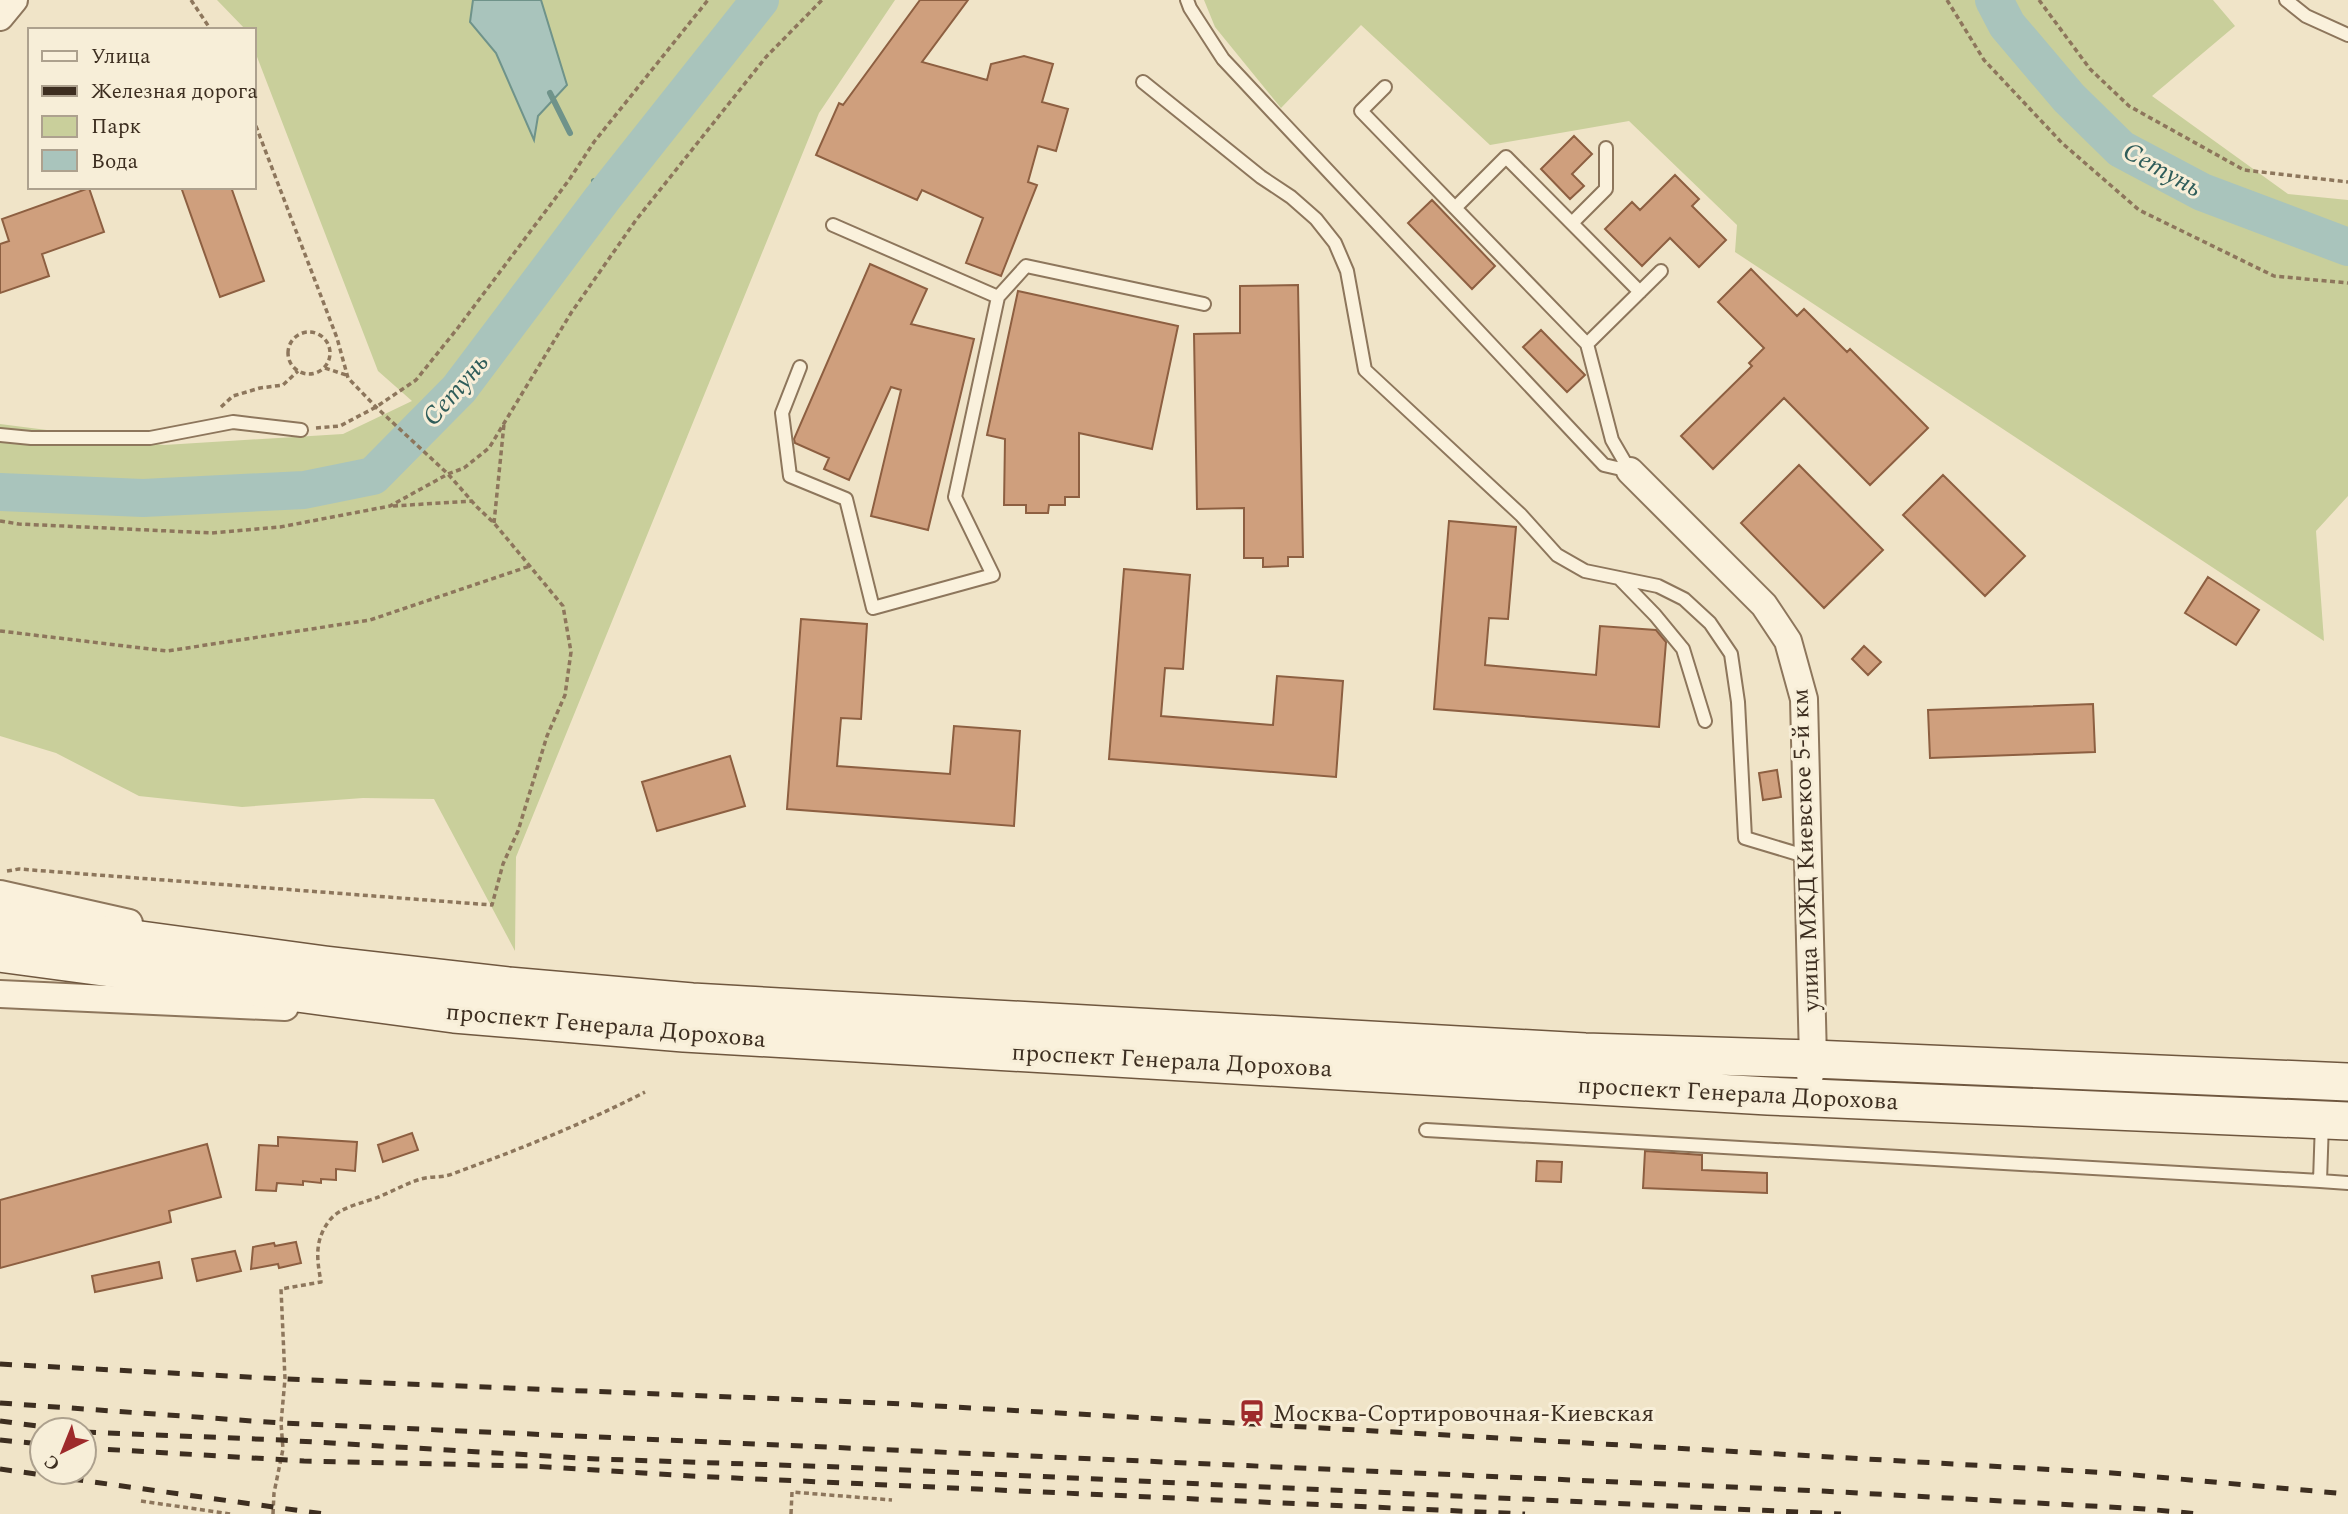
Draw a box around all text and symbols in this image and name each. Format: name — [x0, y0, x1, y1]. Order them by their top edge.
legend — [28, 28, 256, 189]
text: Улица — [91, 41, 151, 73]
text: Железная дорога — [91, 76, 258, 108]
text: Парк — [91, 111, 142, 143]
water label: Сетунь — [2115, 132, 2210, 208]
text: Вода — [91, 146, 139, 178]
water label: Сетунь — [413, 344, 499, 435]
street label: улица МЖД Киевское 5-й км — [1782, 688, 1830, 1013]
street label: проспект Генерала Дорохова — [444, 994, 768, 1058]
street label: проспект Генерала Дорохова — [1011, 1035, 1334, 1087]
street label: проспект Генерала Дорохова — [1577, 1068, 1900, 1120]
place label: Москва-Сортировочная-Киевская — [1273, 1396, 1654, 1432]
station icon: Москва-Сортировочная-Киевская — [1237, 1398, 1267, 1428]
north arrow — [28, 1416, 98, 1486]
text: С — [38, 1447, 67, 1478]

